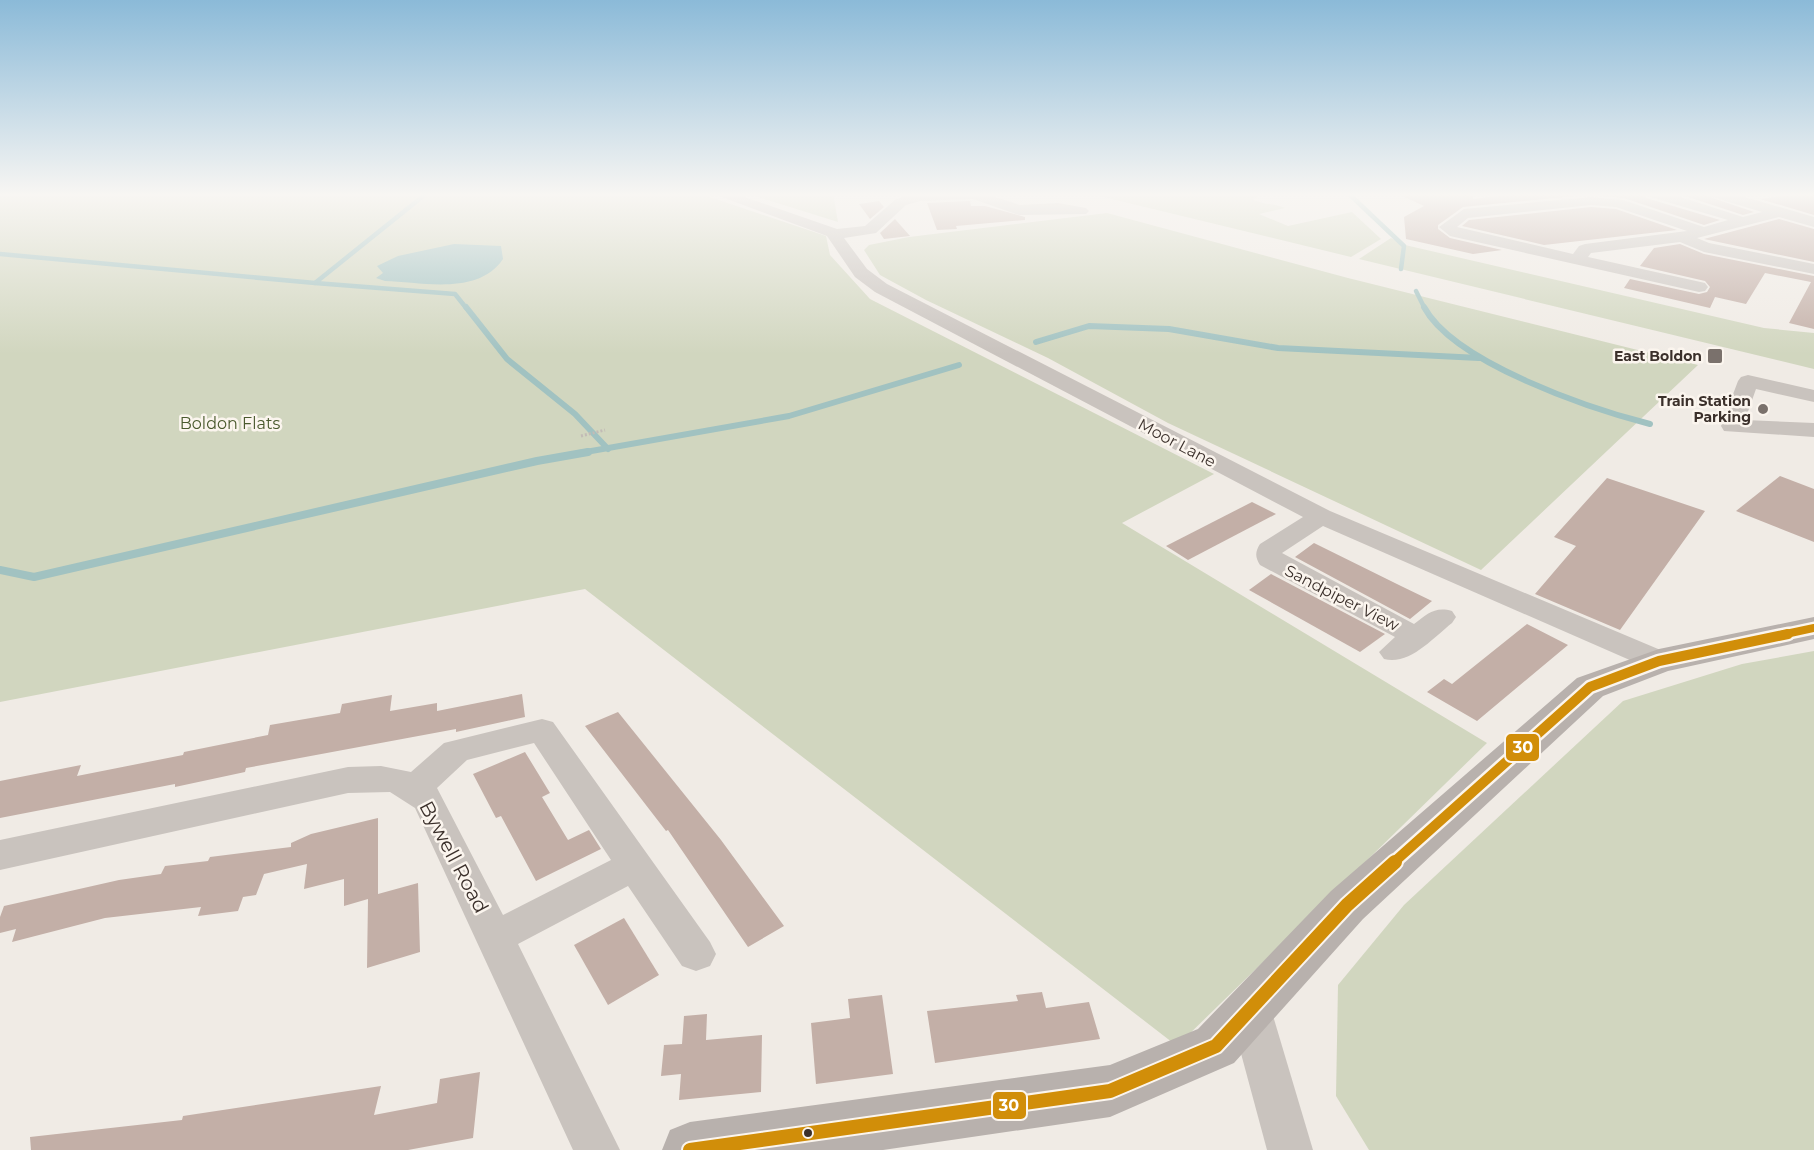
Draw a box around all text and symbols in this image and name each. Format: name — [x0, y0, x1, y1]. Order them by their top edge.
place label: East Boldon — [1614, 347, 1702, 365]
marker: East Boldon — [1706, 347, 1724, 365]
place label: Train Station Parking — [1658, 392, 1751, 426]
marker: Train Station Parking — [1756, 402, 1770, 416]
park label: Boldon Flats — [180, 414, 280, 433]
street label: Moor Lane — [1135, 415, 1219, 471]
street label: Sandpiper View — [1282, 561, 1402, 635]
line badge: 30 — [1505, 733, 1540, 762]
text: 30 — [1512, 738, 1533, 757]
street label: Bywell Road — [414, 797, 494, 917]
line badge: 30 — [992, 1091, 1027, 1120]
text: 30 — [998, 1096, 1019, 1115]
unlabelled marker — [802, 1127, 814, 1139]

